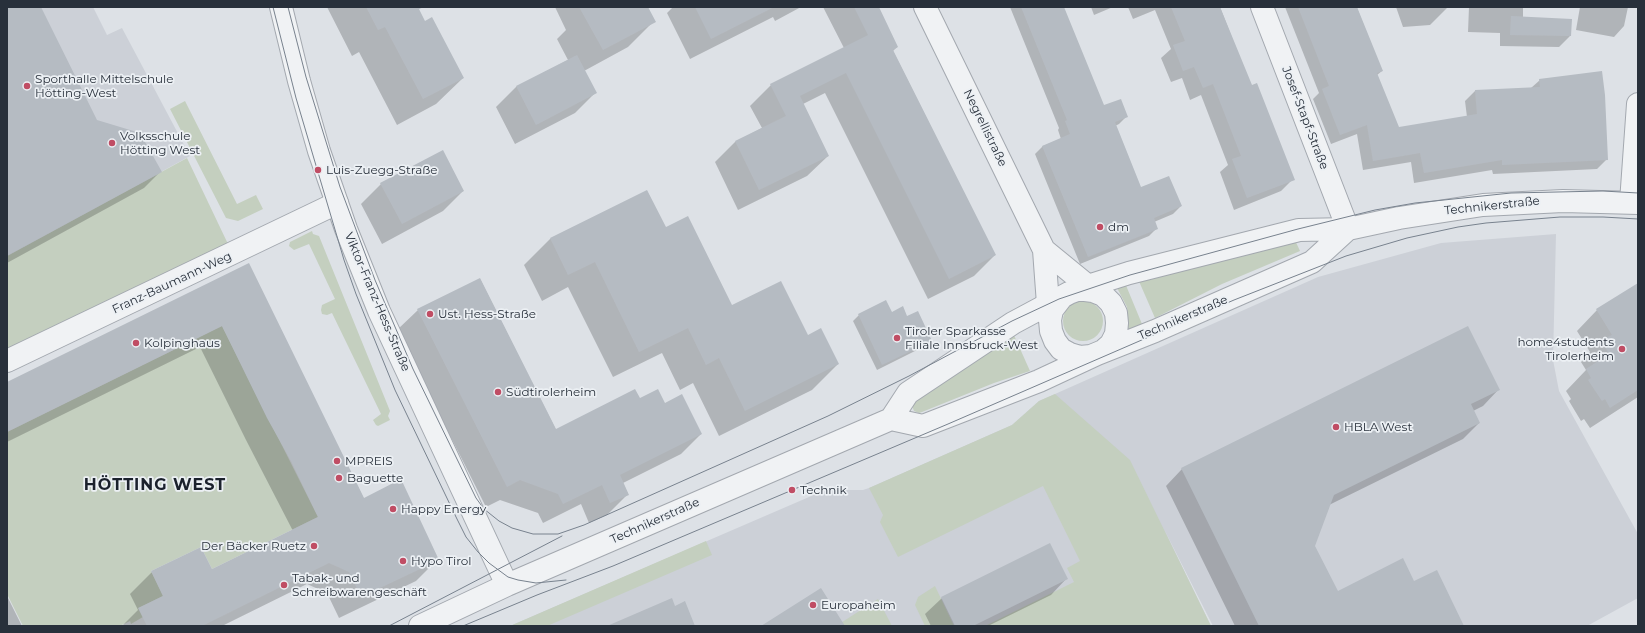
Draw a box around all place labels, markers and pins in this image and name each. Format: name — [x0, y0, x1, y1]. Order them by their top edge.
place label: Sporthalle Mittelschule Hötting-West — [35, 72, 174, 100]
marker: Sporthalle Mittelschule Hötting-West — [22, 81, 32, 91]
place label: Volksschule Hötting West — [120, 129, 200, 157]
marker: Volksschule Hötting West — [107, 138, 117, 148]
place label: Luis-Zuegg-Straße — [326, 163, 437, 177]
marker: Luis-Zuegg-Straße — [313, 165, 323, 175]
place label: dm — [1108, 220, 1129, 234]
marker: dm — [1095, 222, 1105, 232]
place label: Ust. Hess-Straße — [438, 307, 536, 321]
marker: Ust. Hess-Straße — [425, 309, 435, 319]
place label: Tiroler Sparkasse Filiale Innsbruck-West — [905, 324, 1038, 352]
marker: Tiroler Sparkasse Filiale Innsbruck-West — [892, 333, 902, 343]
place label: home4students Tirolerheim — [1517, 335, 1614, 363]
place label: Kolpinghaus — [144, 336, 220, 350]
marker: Kolpinghaus — [131, 338, 141, 348]
marker: home4students Tirolerheim — [1617, 344, 1627, 354]
place label: Südtirolerheim — [506, 385, 596, 399]
marker: Südtirolerheim — [493, 387, 503, 397]
place label: HBLA West — [1344, 420, 1412, 434]
marker: HBLA West — [1331, 422, 1341, 432]
place label: MPREIS — [345, 454, 393, 468]
marker: MPREIS — [332, 456, 342, 466]
place label: Baguette — [347, 471, 403, 485]
marker: Baguette — [334, 473, 344, 483]
place label: Technik — [800, 483, 847, 497]
marker: Technik — [787, 485, 797, 495]
place label: Happy Energy — [401, 502, 486, 516]
marker: Happy Energy — [388, 504, 398, 514]
place label: Der Bäcker Ruetz — [201, 539, 306, 553]
marker: Der Bäcker Ruetz — [309, 541, 319, 551]
place label: Hypo Tirol — [411, 554, 472, 568]
marker: Hypo Tirol — [398, 556, 408, 566]
place label: Tabak- und Schreibwarengeschäft — [292, 571, 427, 599]
marker: Tabak- und Schreibwarengeschäft — [279, 580, 289, 590]
place label: Europaheim — [821, 598, 896, 612]
marker: Europaheim — [808, 600, 818, 610]

